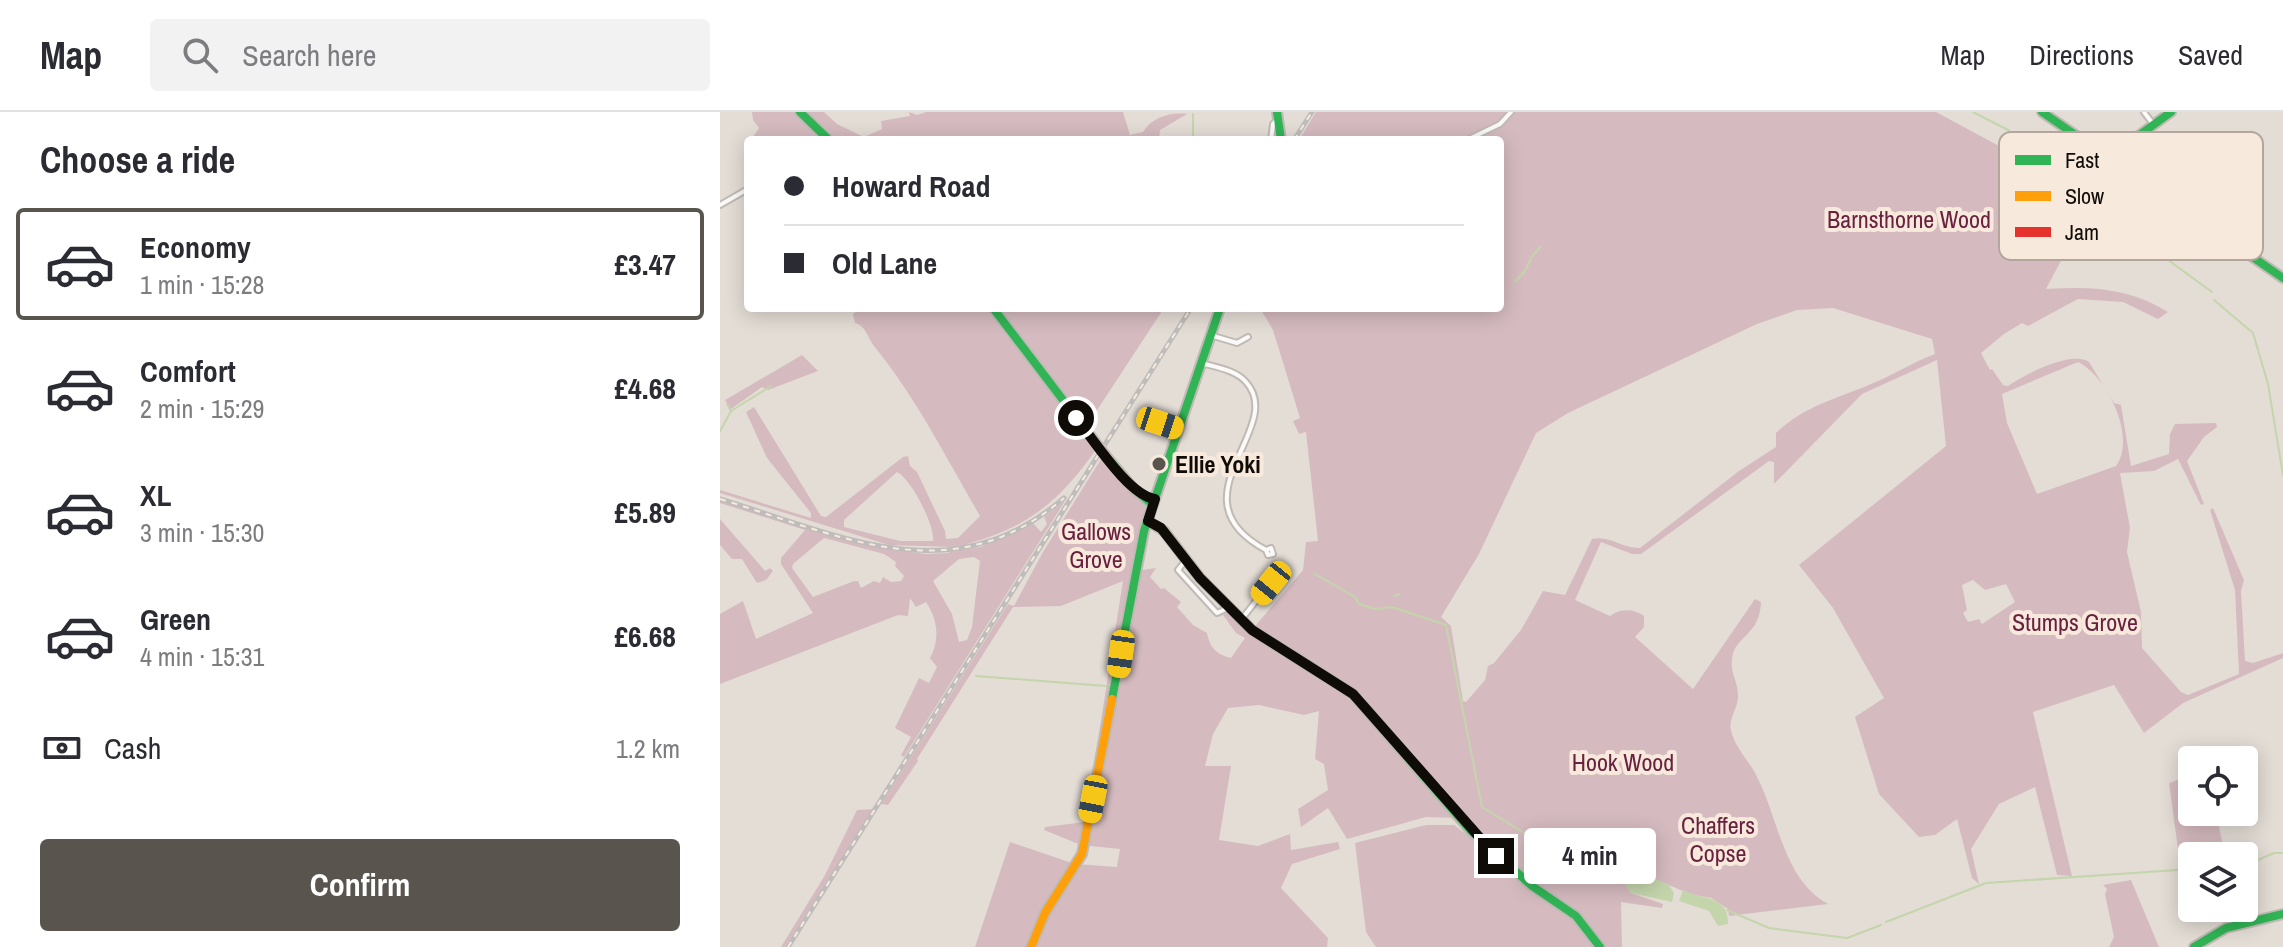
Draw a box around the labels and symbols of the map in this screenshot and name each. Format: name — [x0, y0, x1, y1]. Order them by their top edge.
legend — [1999, 132, 2263, 260]
text: Fast — [2065, 145, 2099, 175]
text: Slow — [2065, 181, 2104, 211]
park label: Barnsthorne Wood — [1827, 203, 1991, 235]
text: Jam — [2065, 217, 2099, 247]
route start — [1058, 400, 1094, 436]
car — [1133, 404, 1187, 442]
place label: Ellie Yoki — [1175, 448, 1261, 480]
marker: Ellie Yoki — [1150, 455, 1168, 473]
park label: Gallows Grove — [1061, 515, 1131, 575]
car — [1247, 557, 1295, 609]
park label: Stumps Grove — [2012, 606, 2138, 638]
car — [1106, 629, 1136, 679]
park label: Hook Wood — [1572, 746, 1674, 778]
car — [1077, 773, 1109, 825]
park label: Chaffers Copse — [1681, 809, 1755, 869]
callout: 4 min — [1524, 828, 1656, 884]
route end — [1478, 838, 1514, 874]

